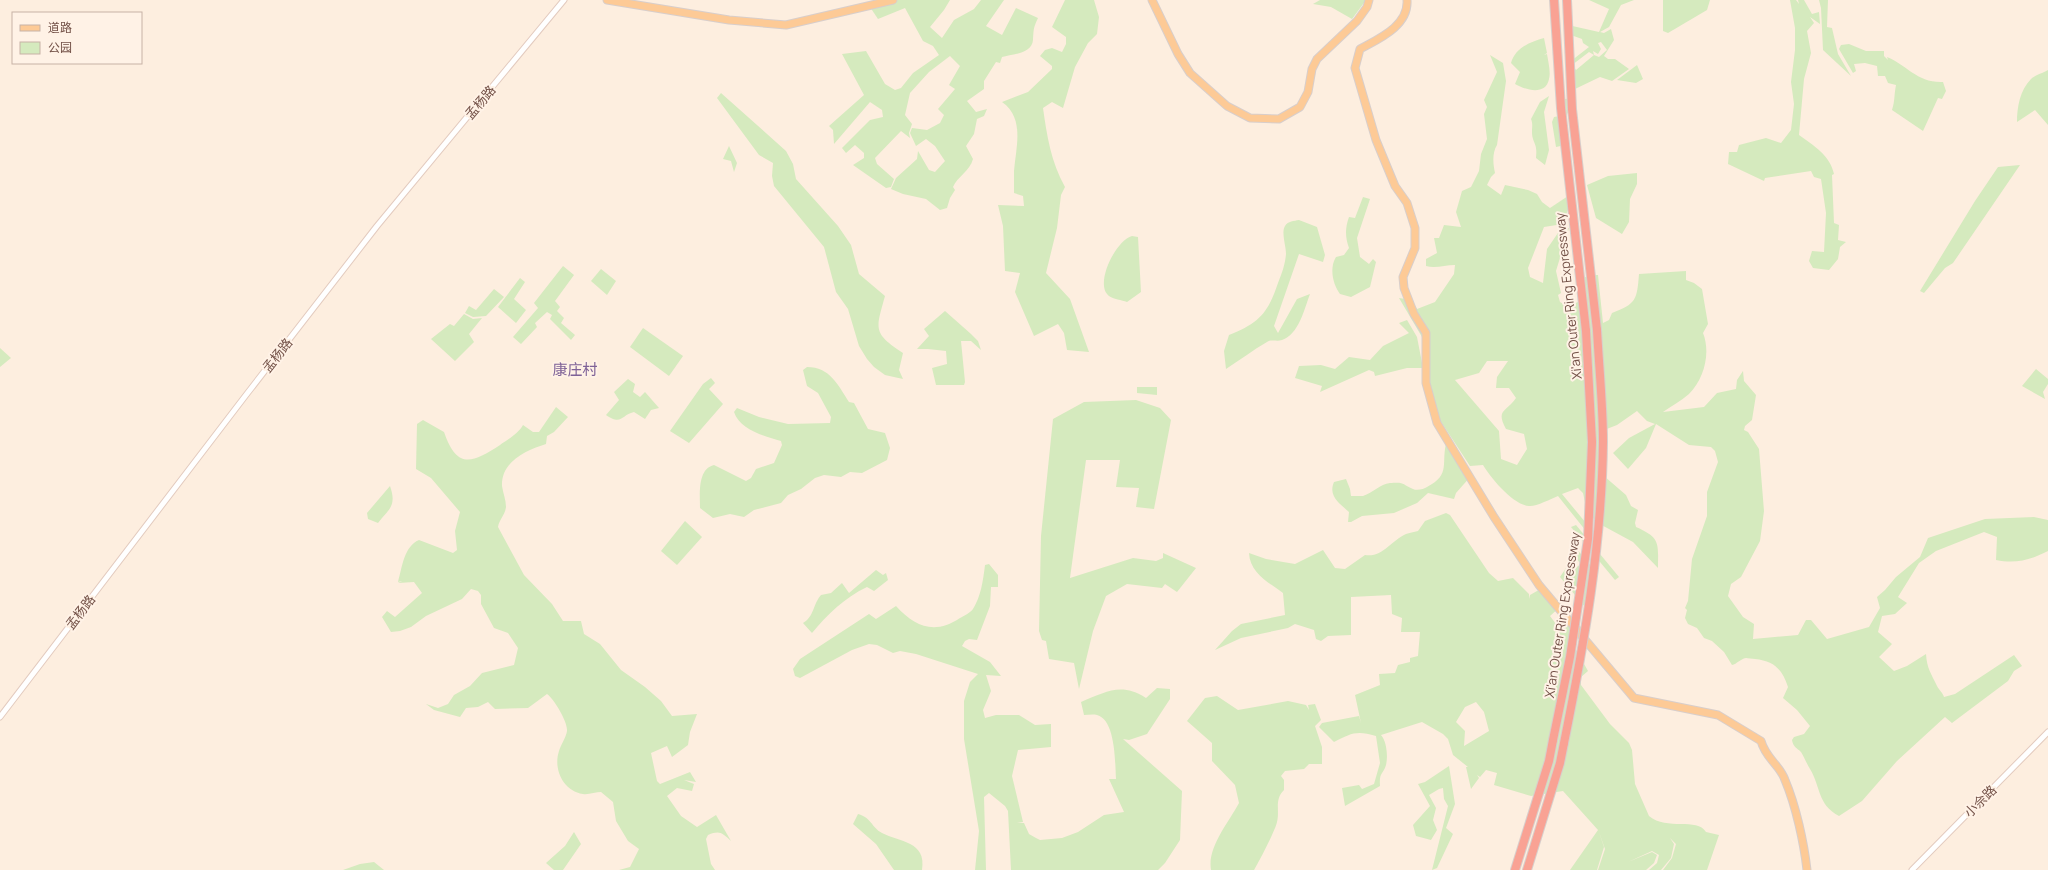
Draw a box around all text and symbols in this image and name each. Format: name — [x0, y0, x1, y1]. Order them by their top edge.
legend — [12, 12, 142, 64]
text: 道路 — [48, 19, 72, 36]
text: 公园 — [48, 39, 72, 56]
street label: 孟杨路 — [461, 81, 499, 123]
street label: Xi'an Outer Ring Expressway — [1550, 212, 1586, 380]
street label: 孟杨路 — [258, 334, 296, 376]
district label: 康庄村 — [552, 359, 598, 380]
street label: Xi'an Outer Ring Expressway — [1540, 531, 1584, 699]
street label: 孟杨路 — [61, 591, 99, 633]
street label: 小佘路 — [1960, 781, 2000, 821]

